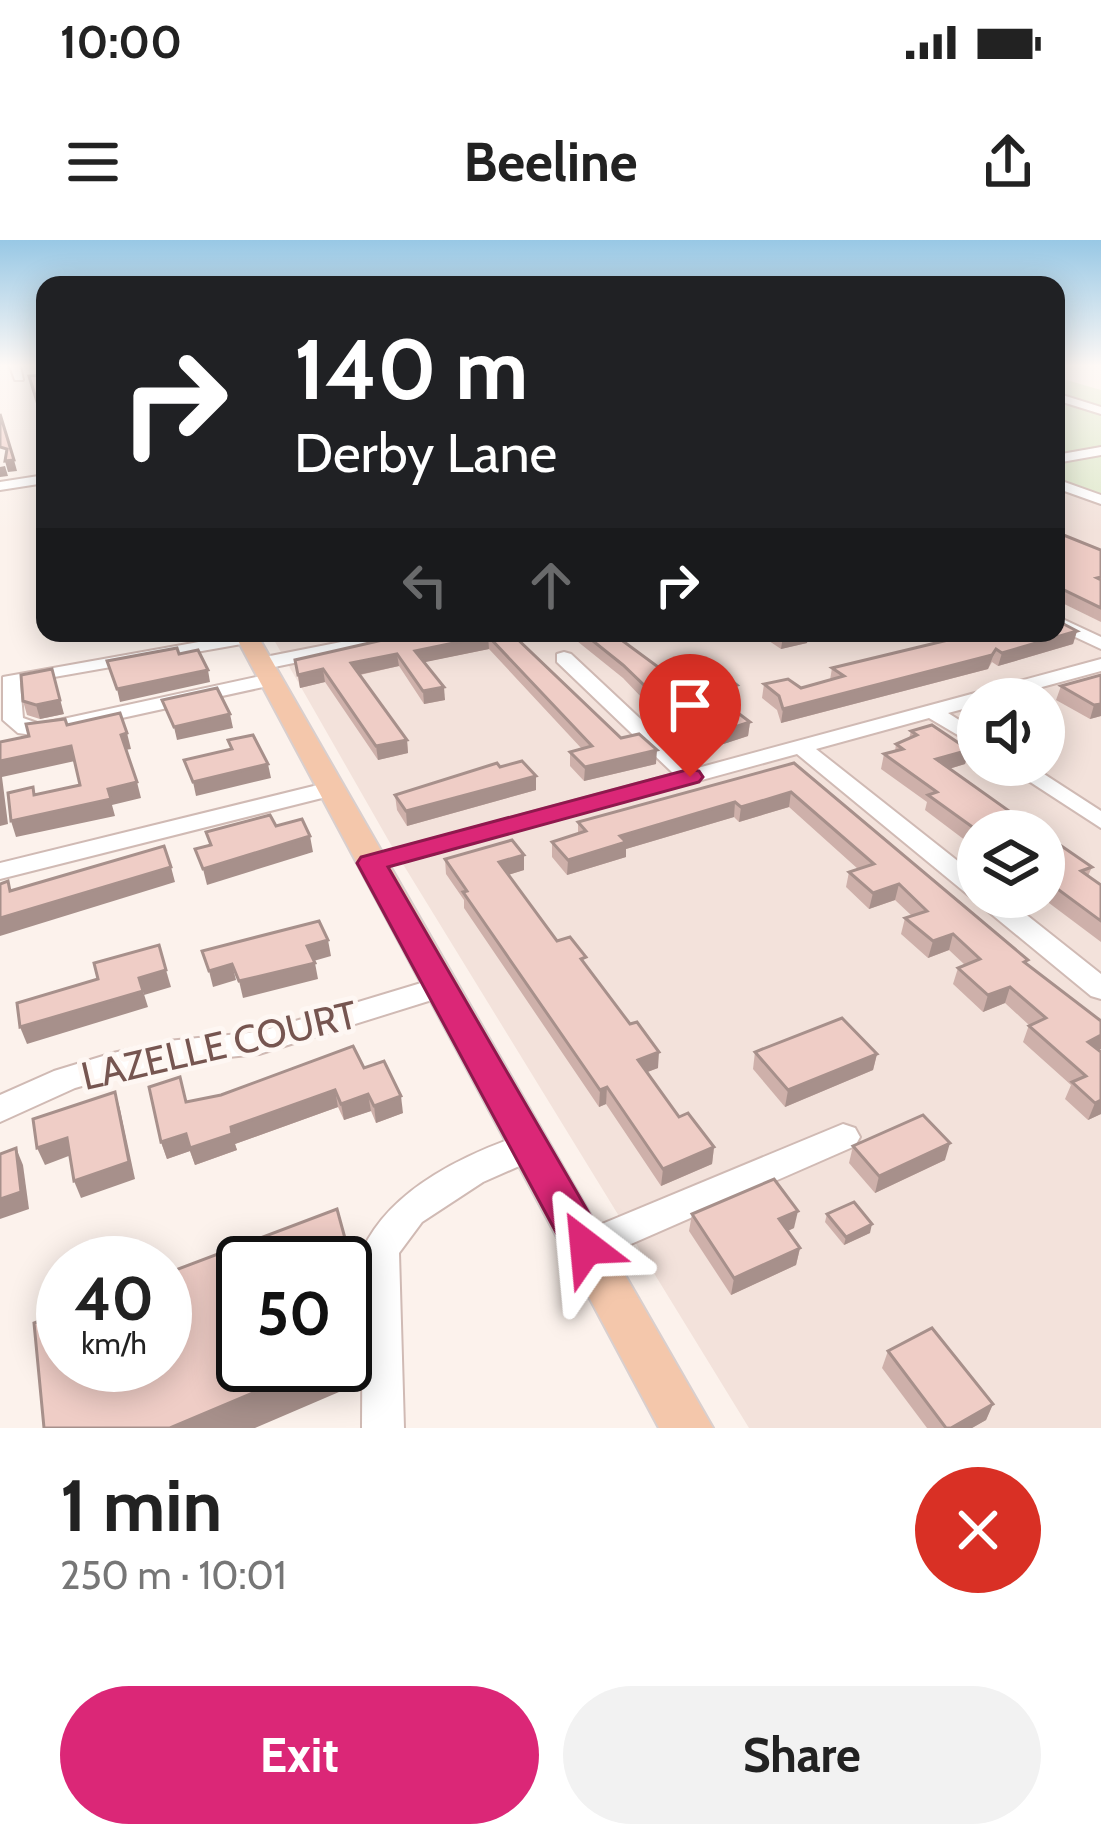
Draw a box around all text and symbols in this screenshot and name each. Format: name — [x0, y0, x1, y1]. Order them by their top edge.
text: 10:00 — [60, 15, 182, 69]
icon: menu — [60, 129, 126, 195]
text: Beeline — [463, 129, 638, 195]
icon: share — [975, 129, 1041, 195]
text: 140 m — [294, 318, 528, 420]
icon: right — [96, 324, 252, 480]
text: Derby Lane — [294, 420, 557, 486]
icon: left — [392, 552, 458, 618]
icon: ahead — [518, 552, 584, 618]
icon: right — [644, 552, 710, 618]
pin — [639, 654, 741, 777]
icon: arrive — [657, 672, 723, 738]
map controls — [957, 678, 1065, 918]
button: sound — [957, 678, 1065, 786]
button: layers — [957, 810, 1065, 918]
street label: LAZELLE COURT — [76, 990, 362, 1100]
position arrow — [523, 1184, 649, 1310]
speed limit sign: 50 — [216, 1236, 372, 1392]
text: 40 — [74, 1262, 154, 1335]
text: km/h — [81, 1325, 147, 1362]
text: 1 min — [60, 1462, 222, 1549]
button: close — [915, 1467, 1041, 1593]
text: 250 m · 10:01 — [60, 1551, 287, 1599]
button: Exit — [60, 1686, 539, 1824]
button: Share — [563, 1686, 1041, 1824]

